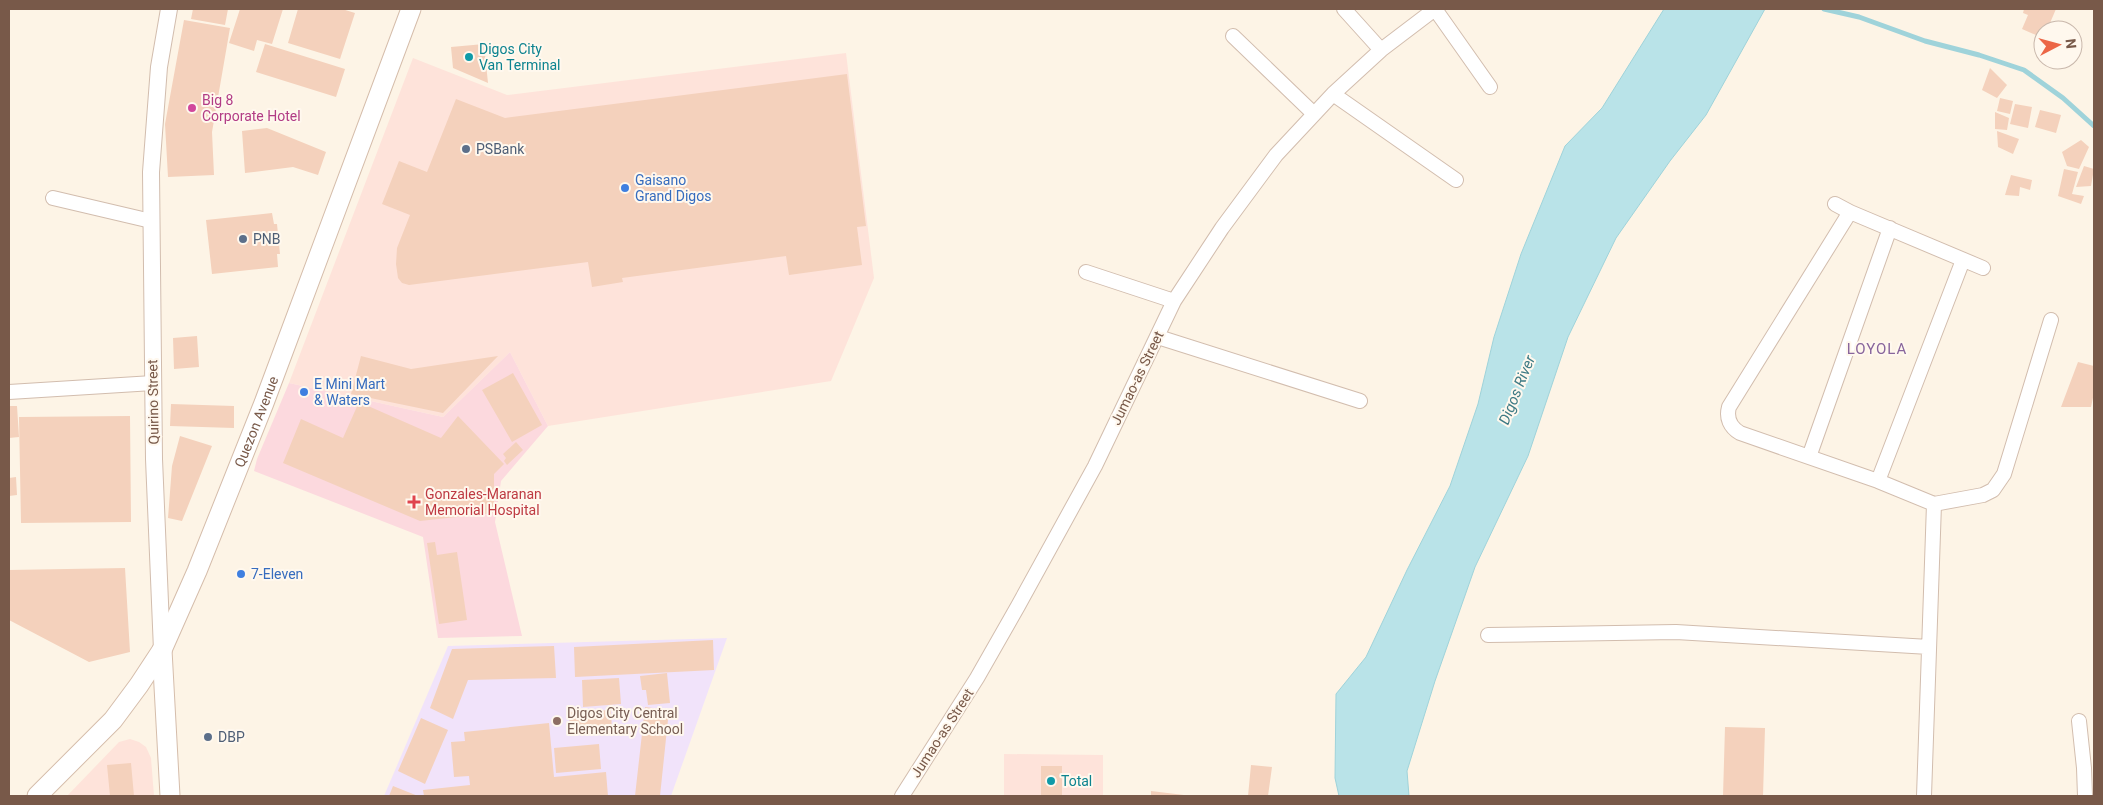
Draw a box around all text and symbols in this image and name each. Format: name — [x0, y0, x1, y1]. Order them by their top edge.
north arrow — [2033, 20, 2083, 70]
text: N — [2062, 38, 2079, 49]
place label: Digos City Van Terminal — [479, 41, 560, 73]
marker: Digos City Van Terminal — [463, 51, 475, 63]
place label: Big 8 Corporate Hotel — [202, 92, 301, 124]
marker: Big 8 Corporate Hotel — [186, 102, 198, 114]
place label: PSBank — [476, 141, 525, 157]
marker: PSBank — [460, 143, 472, 155]
place label: Gaisano Grand Digos — [635, 172, 711, 204]
marker: Gaisano Grand Digos — [619, 182, 631, 194]
place label: PNB — [253, 231, 281, 247]
marker: PNB — [237, 233, 249, 245]
street label: Jumao-as Street — [1107, 328, 1167, 428]
district label: LOYOLA — [1847, 340, 1907, 358]
water label: Digos River — [1495, 352, 1539, 427]
street label: Quirino Street — [144, 359, 162, 445]
street label: Quezon Avenue — [231, 374, 281, 470]
place label: E Mini Mart & Waters — [314, 376, 386, 408]
marker: E Mini Mart & Waters — [298, 386, 310, 398]
place label: Gonzales-Maranan Memorial Hospital — [425, 486, 542, 518]
marker: Gonzales-Maranan Memorial Hospital — [407, 495, 421, 509]
place label: 7-Eleven — [251, 566, 303, 582]
marker: 7-Eleven — [235, 568, 247, 580]
street label: Jumao-as Street — [907, 685, 977, 780]
place label: Digos City Central Elementary School — [567, 705, 683, 737]
marker: Digos City Central Elementary School — [551, 715, 563, 727]
place label: DBP — [218, 729, 245, 745]
marker: DBP — [202, 731, 214, 743]
place label: Total — [1061, 773, 1092, 789]
marker: Total — [1045, 775, 1057, 787]

